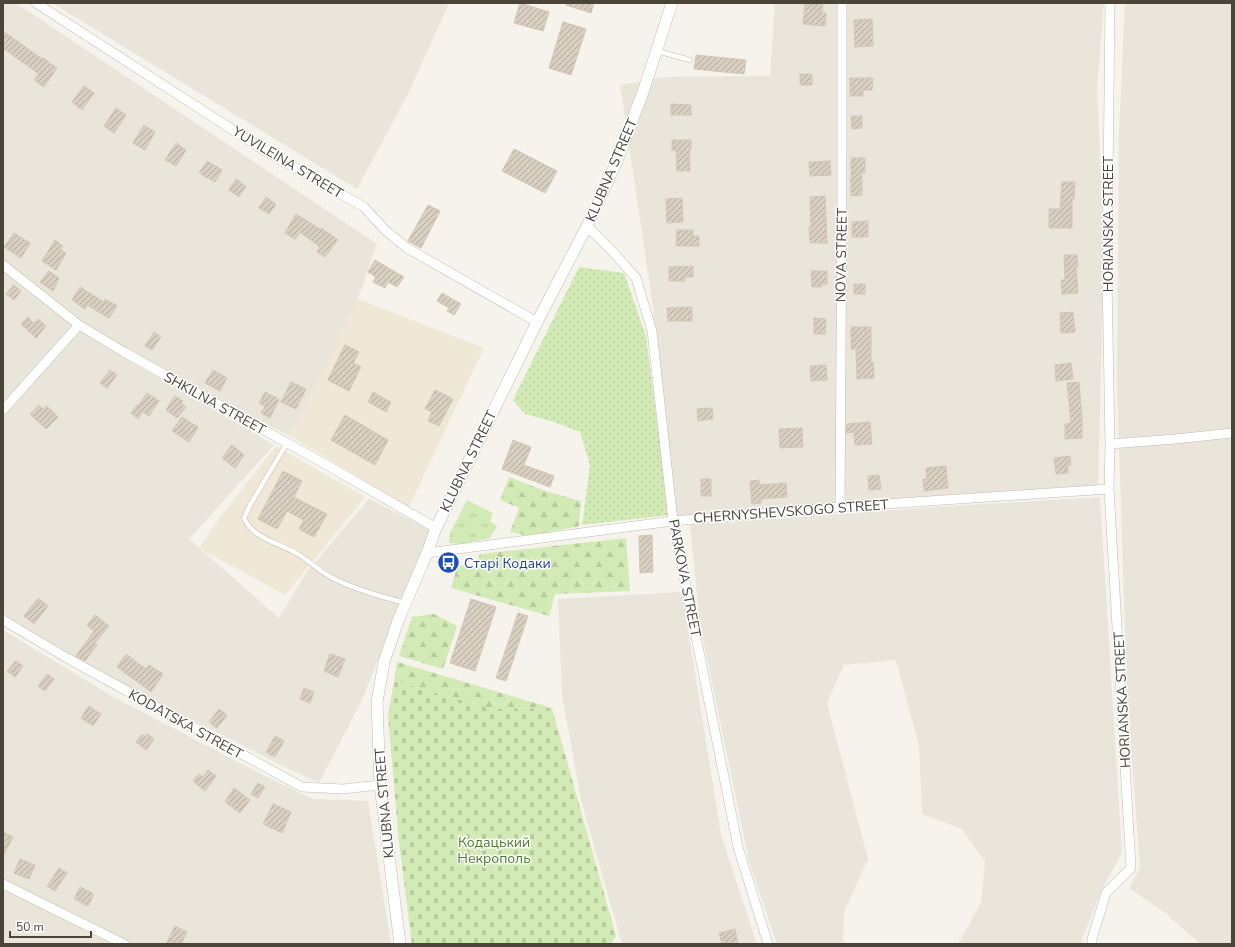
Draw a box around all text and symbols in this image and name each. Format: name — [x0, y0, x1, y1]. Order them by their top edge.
street label: KLUBNA STREET — [581, 115, 642, 225]
street label: YUVILEINA STREET — [228, 121, 347, 203]
street label: HORIANSKA STREET — [1099, 155, 1118, 292]
street label: NOVA STREET — [831, 207, 852, 302]
street label: SHKILNA STREET — [160, 367, 270, 440]
street label: KLUBNA STREET — [436, 407, 501, 515]
street label: CHERNYSHEVSKOGO STREET — [693, 495, 890, 528]
street label: PARKOVA STREET — [664, 518, 705, 639]
bus stop icon: Старі Кодаки — [435, 550, 461, 576]
place label: Старі Кодаки — [464, 554, 551, 573]
street label: HORIANSKA STREET — [1109, 631, 1136, 769]
street label: KODATSKA STREET — [125, 685, 247, 764]
street label: KLUBNA STREET — [370, 746, 399, 859]
park label: Кодацький Некрополь — [457, 833, 531, 868]
scale bar — [10, 913, 91, 939]
text: 50 m — [16, 919, 44, 935]

